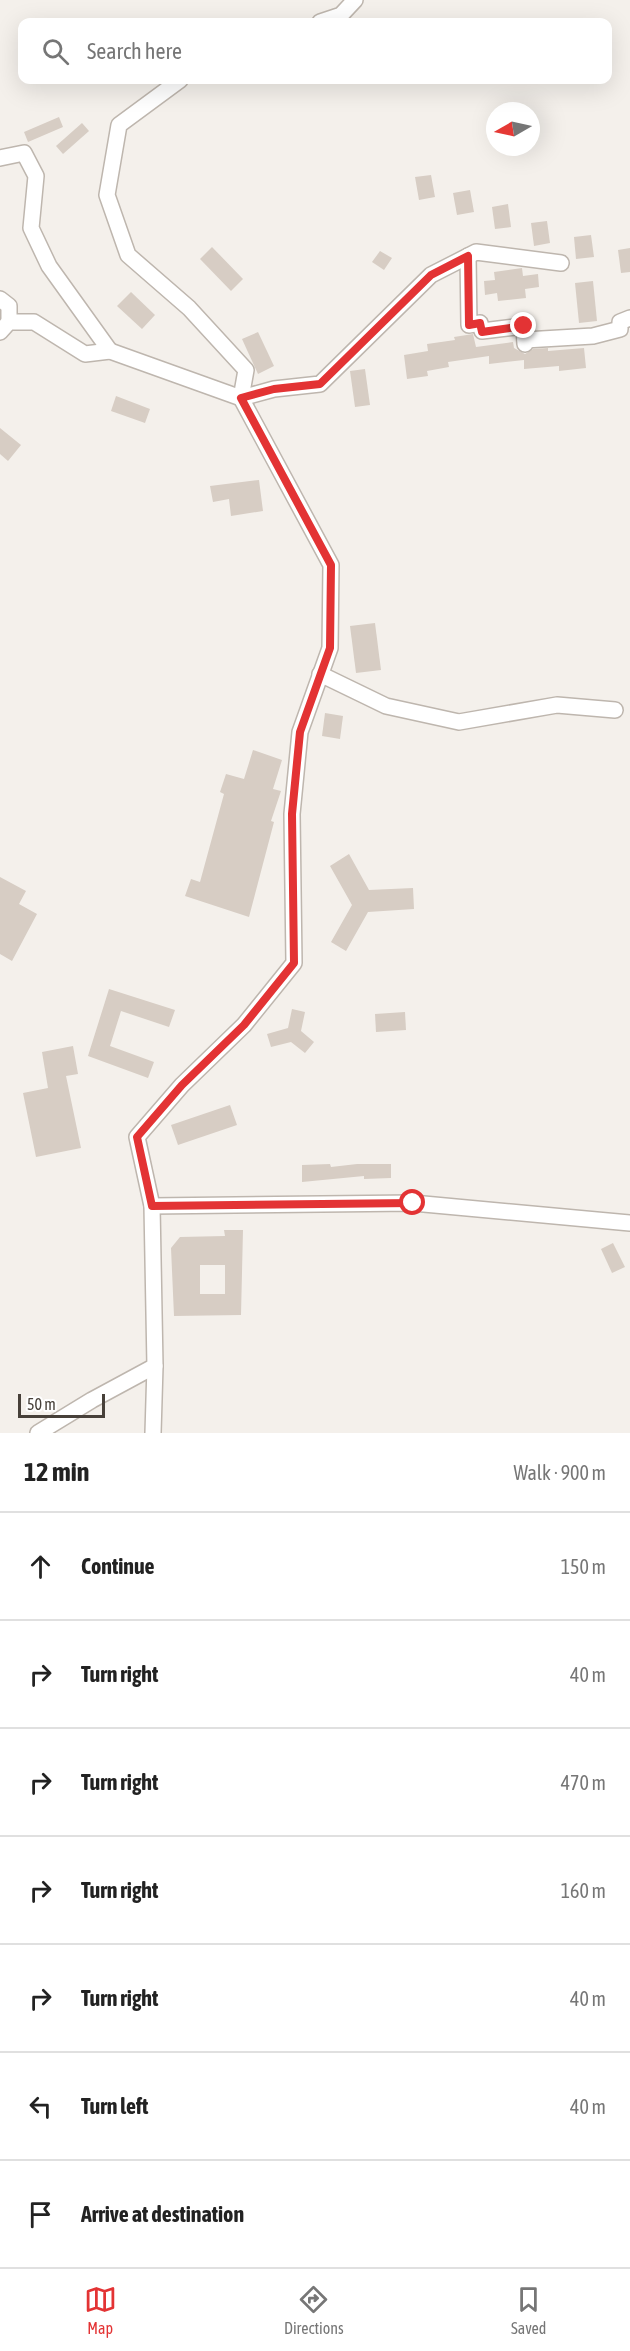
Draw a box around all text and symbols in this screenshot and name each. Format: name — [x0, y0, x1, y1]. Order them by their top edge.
search box — [18, 18, 612, 84]
icon: search — [39, 35, 72, 68]
text: Search here — [87, 38, 182, 64]
north arrow — [486, 102, 540, 156]
route end — [510, 312, 536, 338]
route start — [399, 1189, 425, 1215]
scale bar — [18, 1391, 105, 1418]
text: 50 m — [27, 1395, 56, 1413]
text: 12 min — [24, 1457, 89, 1487]
text: Walk · 900 m — [514, 1461, 606, 1484]
icon: ahead — [24, 1550, 57, 1583]
text: Continue — [81, 1553, 155, 1579]
text: 150 m — [561, 1555, 606, 1578]
icon: right — [24, 1658, 57, 1691]
text: Turn right — [81, 1661, 158, 1687]
text: 40 m — [570, 1663, 606, 1686]
icon: right — [24, 1766, 57, 1799]
text: Turn right — [81, 1769, 158, 1795]
text: 470 m — [561, 1771, 606, 1794]
icon: right — [24, 1874, 57, 1907]
text: Turn right — [81, 1877, 158, 1903]
text: 160 m — [561, 1879, 606, 1902]
icon: right — [24, 1982, 57, 2015]
text: Turn right — [81, 1985, 158, 2011]
text: 40 m — [570, 1987, 606, 2010]
icon: left — [24, 2090, 57, 2123]
text: Turn left — [81, 2093, 148, 2119]
text: 40 m — [570, 2095, 606, 2118]
icon: arrive — [24, 2198, 57, 2231]
text: Arrive at destination — [81, 2201, 244, 2227]
tab: Map — [84, 2283, 117, 2337]
tab: Directions — [284, 2283, 344, 2337]
tab: Saved — [511, 2283, 546, 2337]

